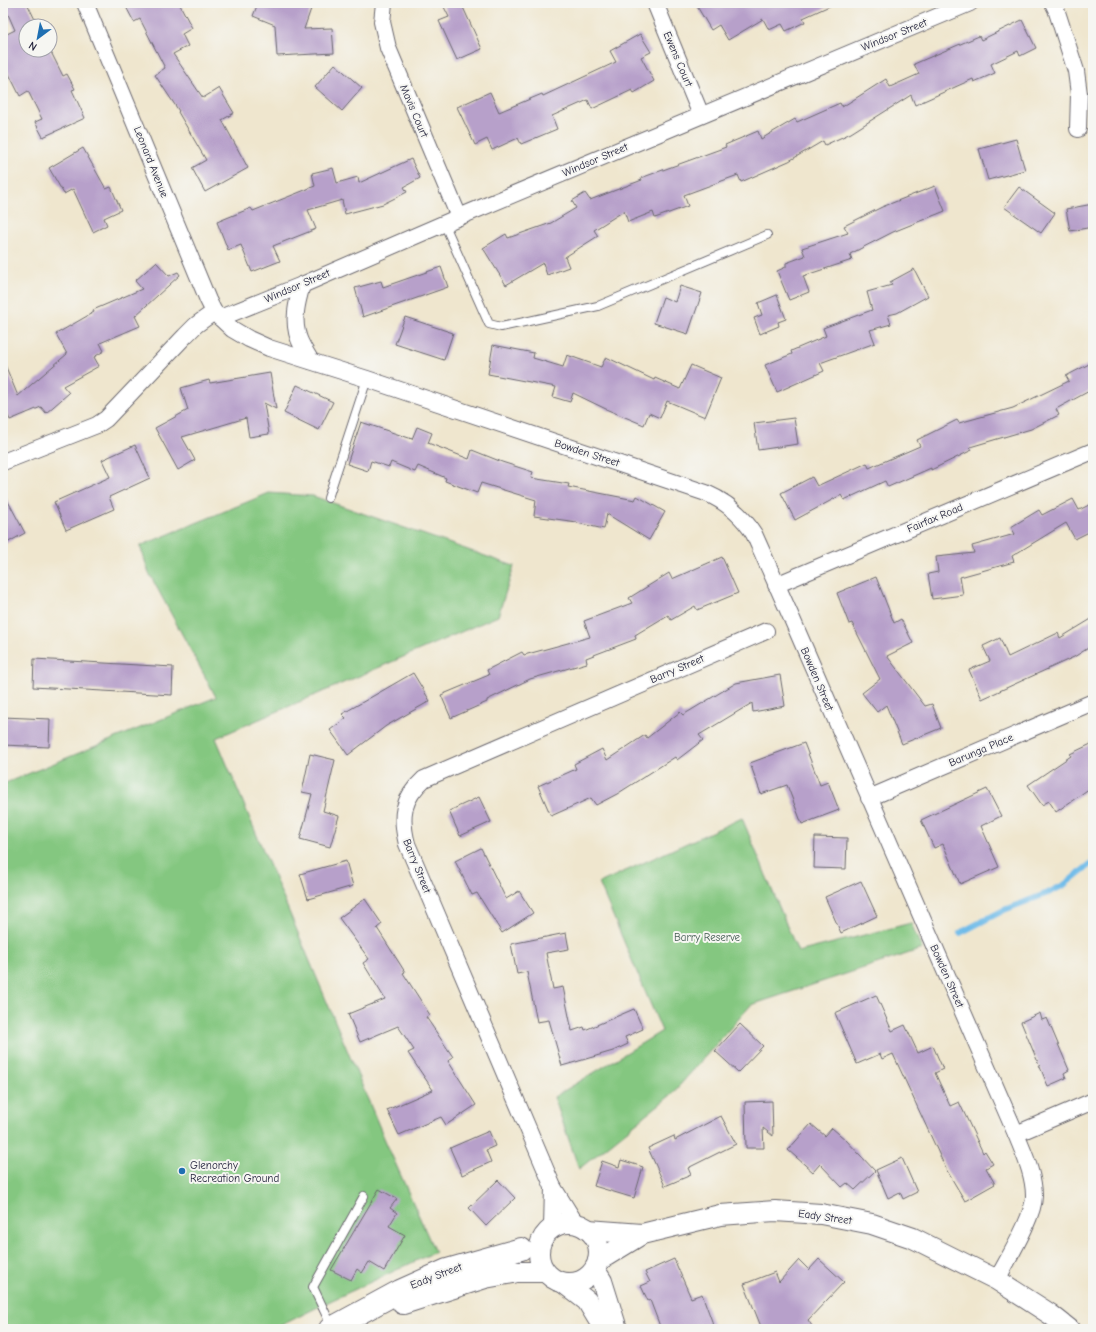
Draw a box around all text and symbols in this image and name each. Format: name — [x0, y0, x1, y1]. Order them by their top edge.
street label: Windsor Street — [859, 16, 930, 54]
north arrow — [18, 18, 58, 58]
street label: Ewens Court — [661, 29, 696, 89]
text: N — [26, 39, 39, 53]
street label: Mavis Court — [397, 83, 431, 140]
street label: Leonard Avenue — [131, 125, 171, 200]
street label: Windsor Street — [560, 140, 630, 180]
street label: Windsor Street — [262, 266, 332, 306]
street label: Bowden Street — [553, 436, 622, 470]
street label: Fairfax Road — [905, 500, 965, 536]
street label: Bowden Street — [798, 645, 837, 713]
street label: Barry Street — [648, 651, 707, 686]
street label: Barunga Place — [947, 730, 1016, 769]
street label: Barry Street — [400, 837, 434, 896]
park label: Barry Reserve — [674, 931, 741, 944]
street label: Bowden Street — [927, 942, 967, 1010]
place label: Glenorchy Recreation Ground — [190, 1159, 279, 1185]
marker: Glenorchy Recreation Ground — [177, 1166, 187, 1176]
street label: Eady Street — [797, 1207, 854, 1227]
street label: Eady Street — [408, 1260, 464, 1292]

